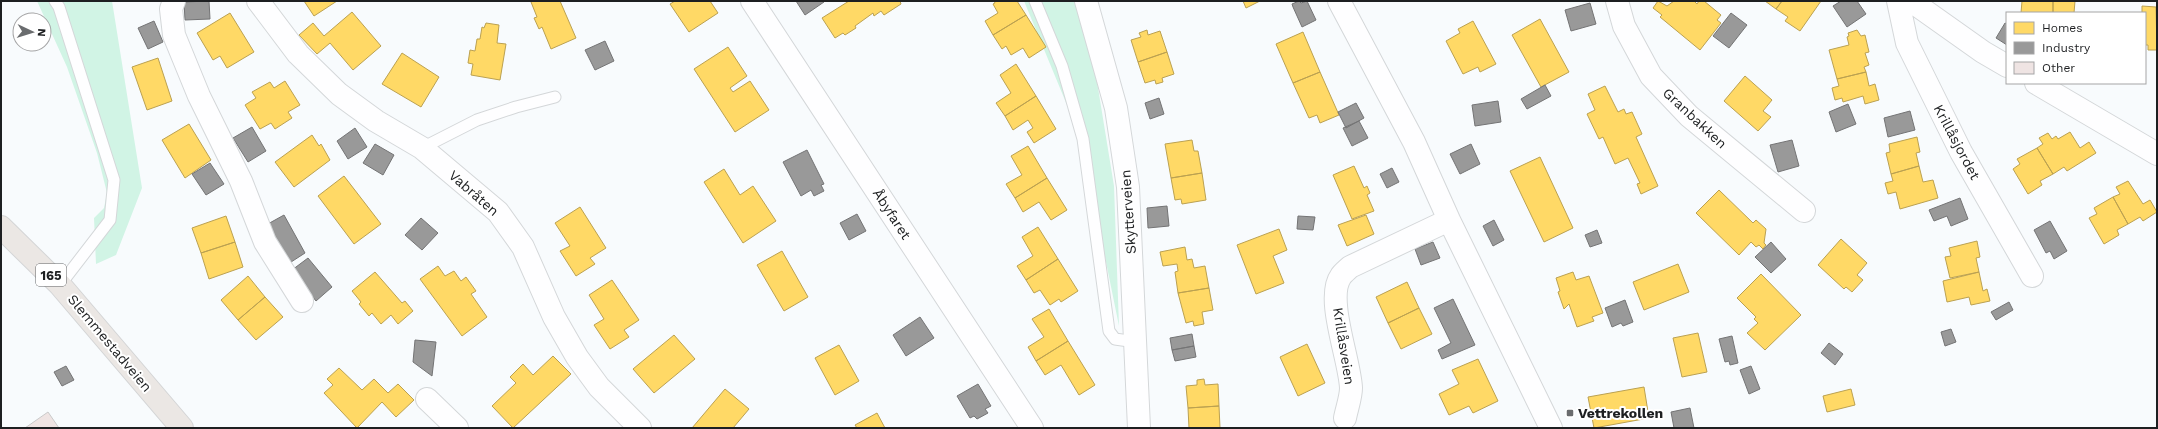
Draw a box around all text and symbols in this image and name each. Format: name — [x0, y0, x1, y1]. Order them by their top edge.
north arrow — [12, 12, 52, 52]
legend — [2006, 12, 2146, 84]
text: Homes — [2042, 21, 2083, 35]
text: N — [35, 28, 48, 37]
text: Industry — [2042, 41, 2091, 55]
text: Other — [2042, 61, 2075, 75]
street label: Granbakken — [1660, 84, 1730, 152]
street label: Krillåsjordet — [1931, 102, 1984, 182]
street label: Vabråten — [446, 167, 502, 219]
street label: Skytterveien — [1117, 169, 1139, 255]
street label: Åbyfaret — [870, 186, 914, 242]
road number: 165 — [36, 264, 66, 286]
street label: Slemmestadveien — [65, 291, 155, 395]
street label: Krillåsveien — [1330, 306, 1358, 386]
place label: Vettrekollen — [1578, 405, 1663, 421]
marker: Vettrekollen — [1565, 408, 1575, 418]

